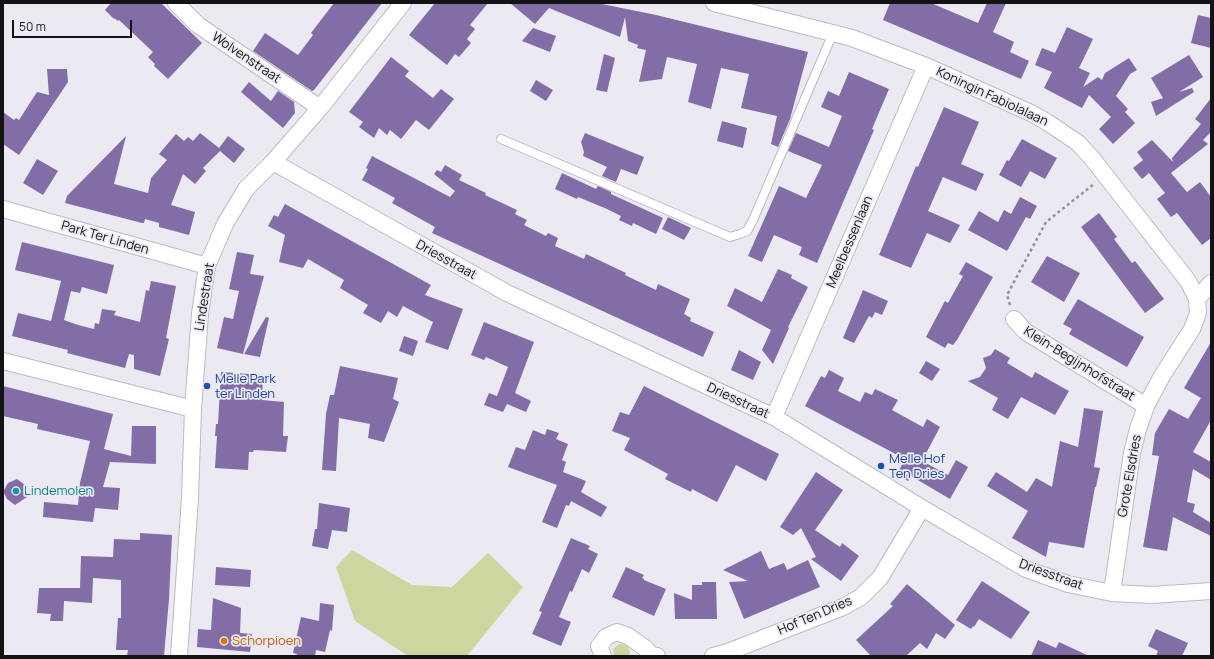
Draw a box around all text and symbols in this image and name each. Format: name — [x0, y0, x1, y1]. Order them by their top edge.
scale bar — [14, 12, 134, 38]
text: 50 m — [19, 18, 46, 35]
street label: Wolvenstraat — [209, 29, 283, 87]
street label: Koningin Fabiolalaan — [934, 64, 1050, 130]
street label: Meelbessenlaan — [824, 194, 876, 290]
street label: Park Ter Linden — [59, 218, 151, 258]
street label: Driesstraat — [413, 237, 479, 283]
street label: Lindestraat — [192, 262, 218, 332]
street label: Klein-Begijnhofstraat — [1021, 323, 1137, 405]
place label: Melle Park ter Linden — [215, 371, 276, 402]
street label: Driesstraat — [704, 380, 772, 422]
marker: Melle Park ter Linden — [202, 381, 212, 391]
street label: Grote Elsdries — [1115, 433, 1145, 519]
place label: Melle Hof Ten Dries — [889, 451, 945, 482]
marker: Melle Hof Ten Dries — [876, 461, 886, 471]
place label: Lindemolen — [24, 483, 93, 499]
marker: Lindemolen — [11, 486, 21, 496]
street label: Driesstraat — [1017, 556, 1085, 594]
street label: Hof Ten Dries — [776, 593, 854, 639]
place label: Schorpioen — [232, 633, 301, 649]
marker: Schorpioen — [219, 636, 229, 646]

